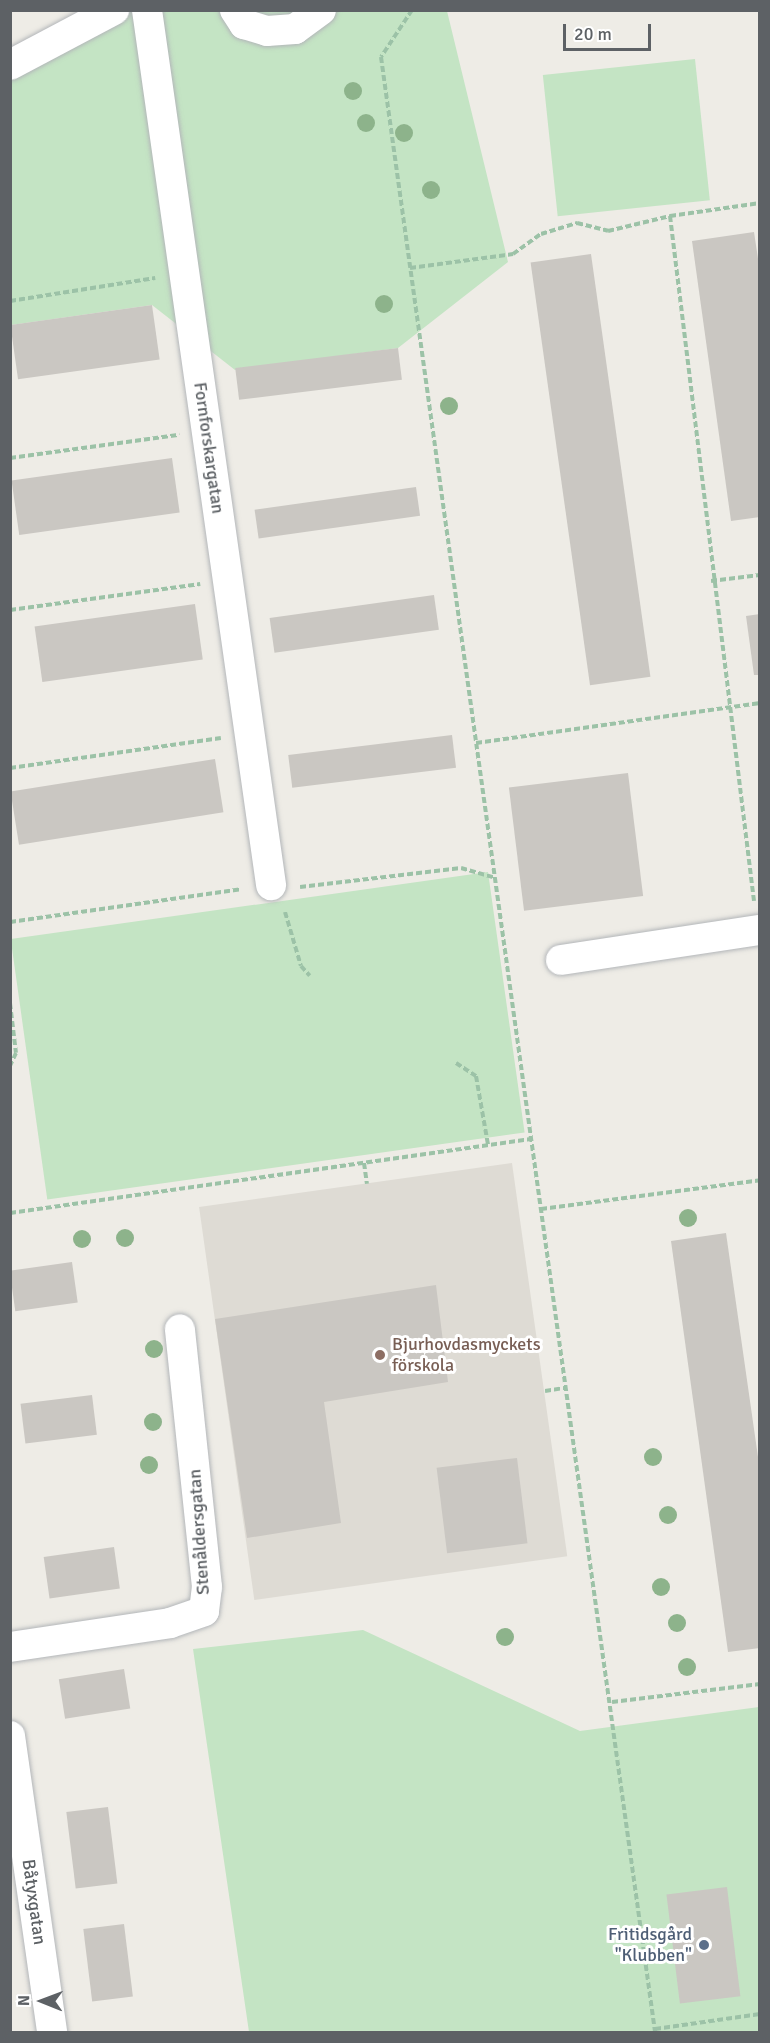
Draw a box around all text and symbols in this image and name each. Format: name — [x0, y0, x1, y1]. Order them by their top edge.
scale bar — [566, 12, 654, 50]
text: 20 m — [574, 23, 612, 45]
street label: Fornforskargatan — [189, 381, 229, 515]
place label: Bjurhovdasmyckets förskola — [392, 1334, 541, 1376]
marker: Bjurhovdasmyckets förskola — [373, 1348, 387, 1362]
street label: Stenåldersgatan — [184, 1468, 214, 1596]
street label: Båtyxgatan — [17, 1858, 51, 1946]
place label: Fritidsgård "Klubben" — [608, 1924, 692, 1966]
marker: Fritidsgård "Klubben" — [697, 1938, 711, 1952]
north arrow — [12, 1971, 72, 2031]
text: N — [14, 1995, 34, 2006]

